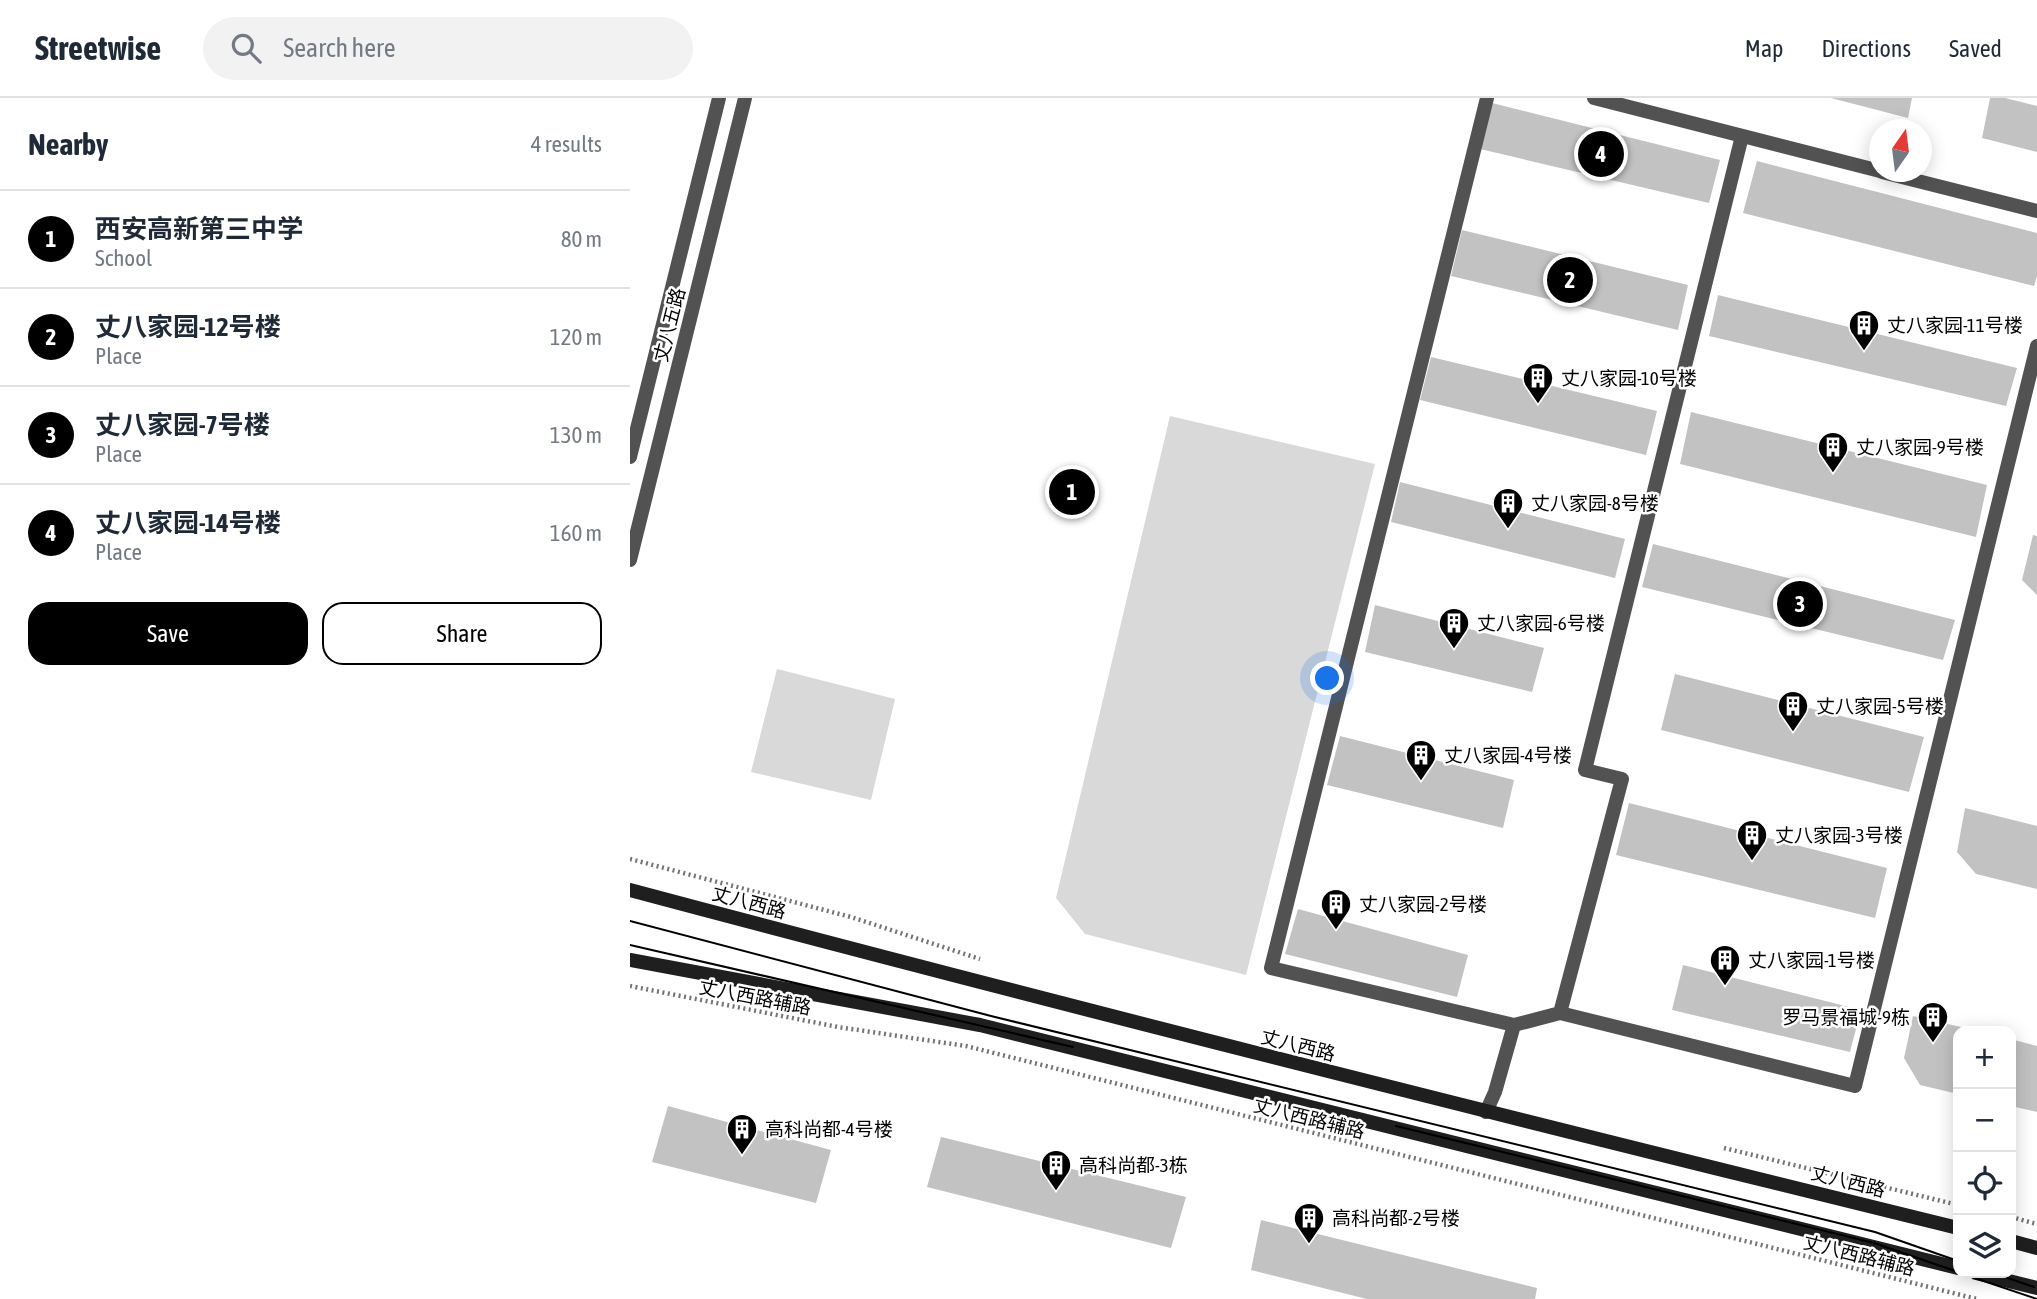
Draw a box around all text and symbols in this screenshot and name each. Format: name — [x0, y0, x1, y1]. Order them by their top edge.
search box — [203, 17, 693, 80]
text: Streetwise — [35, 29, 161, 67]
icon: search — [227, 29, 265, 67]
text: Search here — [283, 33, 396, 63]
text: Map — [1745, 35, 1783, 62]
text: Directions — [1821, 35, 1911, 62]
text: Saved — [1949, 35, 2002, 62]
north arrow — [1869, 119, 1932, 182]
text: Nearby — [28, 127, 108, 161]
pin: 4 — [1578, 128, 1624, 180]
text: 4 results — [531, 131, 602, 157]
text: 西安高新第三中学 — [95, 214, 303, 244]
text: 1 — [46, 226, 56, 252]
text: 80 m — [561, 226, 602, 252]
text: School — [95, 245, 152, 271]
pin: 2 — [1547, 254, 1593, 306]
street label: 丈八五路 — [649, 285, 689, 365]
building icon: 丈八家园-11号楼 — [1847, 308, 1881, 352]
text: 丈八家园-12号楼 — [95, 312, 281, 342]
place label: 丈八家园-11号楼 — [1887, 314, 2023, 336]
text: 2 — [46, 324, 56, 350]
text: 120 m — [550, 324, 602, 350]
text: Place — [95, 343, 142, 369]
building icon: 丈八家园-10号楼 — [1521, 361, 1555, 405]
place label: 丈八家园-10号楼 — [1561, 367, 1697, 389]
text: 丈八家园-7号楼 — [95, 410, 270, 440]
text: 3 — [46, 422, 56, 448]
text: 130 m — [550, 422, 602, 448]
building icon: 丈八家园-9号楼 — [1816, 430, 1850, 474]
place label: 丈八家园-9号楼 — [1856, 436, 1984, 458]
text: Place — [95, 441, 142, 467]
pin: 1 — [1049, 466, 1095, 518]
building icon: 丈八家园-8号楼 — [1491, 486, 1525, 530]
place label: 丈八家园-8号楼 — [1531, 492, 1659, 514]
text: 丈八家园-14号楼 — [95, 508, 281, 538]
text: 4 — [46, 520, 56, 546]
text: 160 m — [550, 520, 602, 546]
text: Place — [95, 539, 142, 565]
pin: 3 — [1777, 578, 1823, 630]
button: Save — [28, 602, 308, 665]
button: Share — [322, 602, 602, 665]
building icon: 丈八家园-6号楼 — [1437, 606, 1471, 650]
place label: 丈八家园-6号楼 — [1477, 612, 1605, 634]
your location — [1310, 661, 1344, 695]
building icon: 丈八家园-5号楼 — [1776, 689, 1810, 733]
place label: 丈八家园-5号楼 — [1816, 695, 1944, 717]
building icon: 丈八家园-4号楼 — [1404, 738, 1438, 782]
place label: 丈八家园-4号楼 — [1444, 744, 1572, 766]
building icon: 丈八家园-3号楼 — [1735, 818, 1769, 862]
place label: 丈八家园-3号楼 — [1775, 824, 1903, 846]
street label: 丈八西路 — [709, 882, 789, 922]
building icon: 丈八家园-2号楼 — [1319, 887, 1353, 931]
place label: 丈八家园-2号楼 — [1359, 893, 1487, 915]
building icon: 丈八家园-1号楼 — [1708, 943, 1742, 987]
place label: 丈八家园-1号楼 — [1748, 949, 1875, 971]
street label: 丈八西路辅路 — [697, 975, 813, 1019]
building icon: 罗马景福城-9栋 — [1916, 1000, 1950, 1044]
place label: 罗马景福城-9栋 — [1782, 1006, 1910, 1028]
street label: 丈八西路 — [1258, 1025, 1338, 1065]
map controls — [1953, 1026, 2016, 1278]
button: + — [1953, 1026, 2016, 1089]
button: − — [1953, 1089, 2016, 1152]
street label: 丈八西路辅路 — [1251, 1094, 1367, 1142]
building icon: 高科尚都-4号楼 — [725, 1112, 759, 1156]
place label: 高科尚都-4号楼 — [765, 1118, 893, 1140]
building icon: 高科尚都-3栋 — [1039, 1148, 1073, 1192]
button: locate — [1953, 1152, 2016, 1215]
place label: 高科尚都-3栋 — [1079, 1154, 1188, 1176]
street label: 丈八西路 — [1808, 1161, 1888, 1201]
building icon: 高科尚都-2号楼 — [1292, 1201, 1326, 1245]
place label: 高科尚都-2号楼 — [1332, 1207, 1460, 1229]
button: layers — [1953, 1215, 2016, 1278]
street label: 丈八西路辅路 — [1801, 1231, 1917, 1279]

